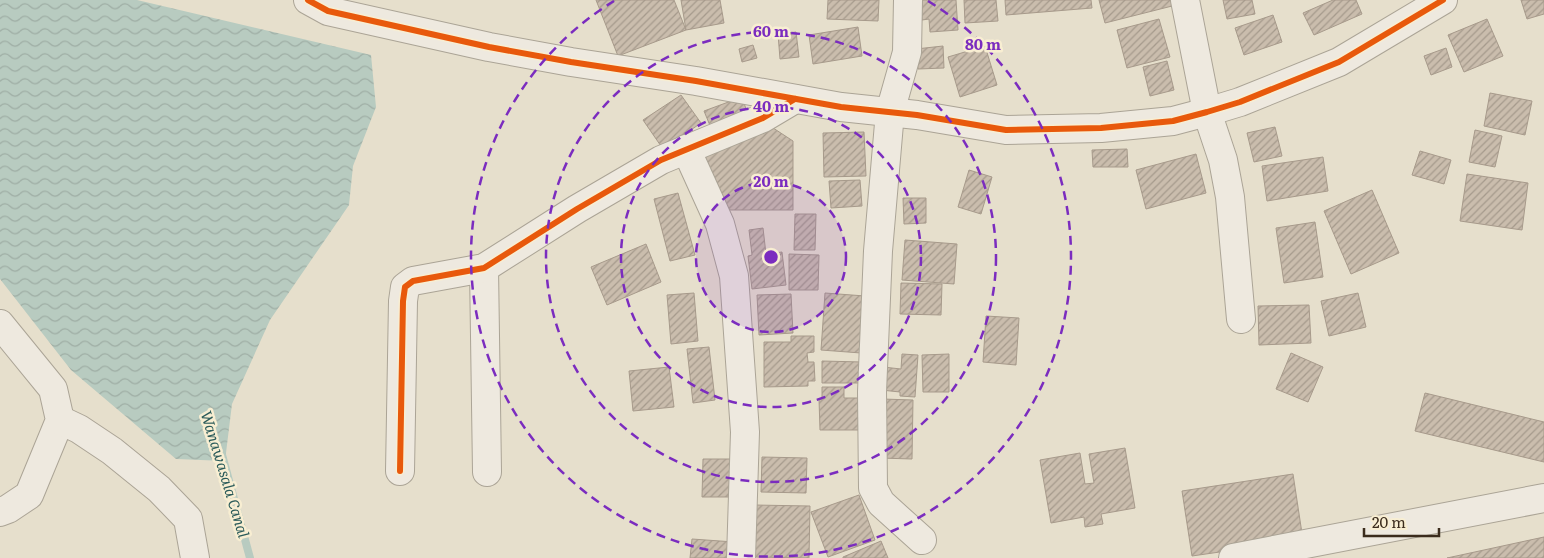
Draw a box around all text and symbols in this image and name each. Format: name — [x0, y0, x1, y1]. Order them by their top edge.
text: 60 m — [753, 19, 789, 42]
text: 80 m — [965, 32, 1001, 55]
text: 40 m — [753, 94, 789, 117]
text: 20 m — [753, 169, 789, 192]
centre of rings — [762, 248, 780, 266]
water label: Wanawasala Canal — [196, 408, 256, 541]
scale bar — [1364, 506, 1439, 538]
text: 20 m — [1372, 510, 1406, 533]

